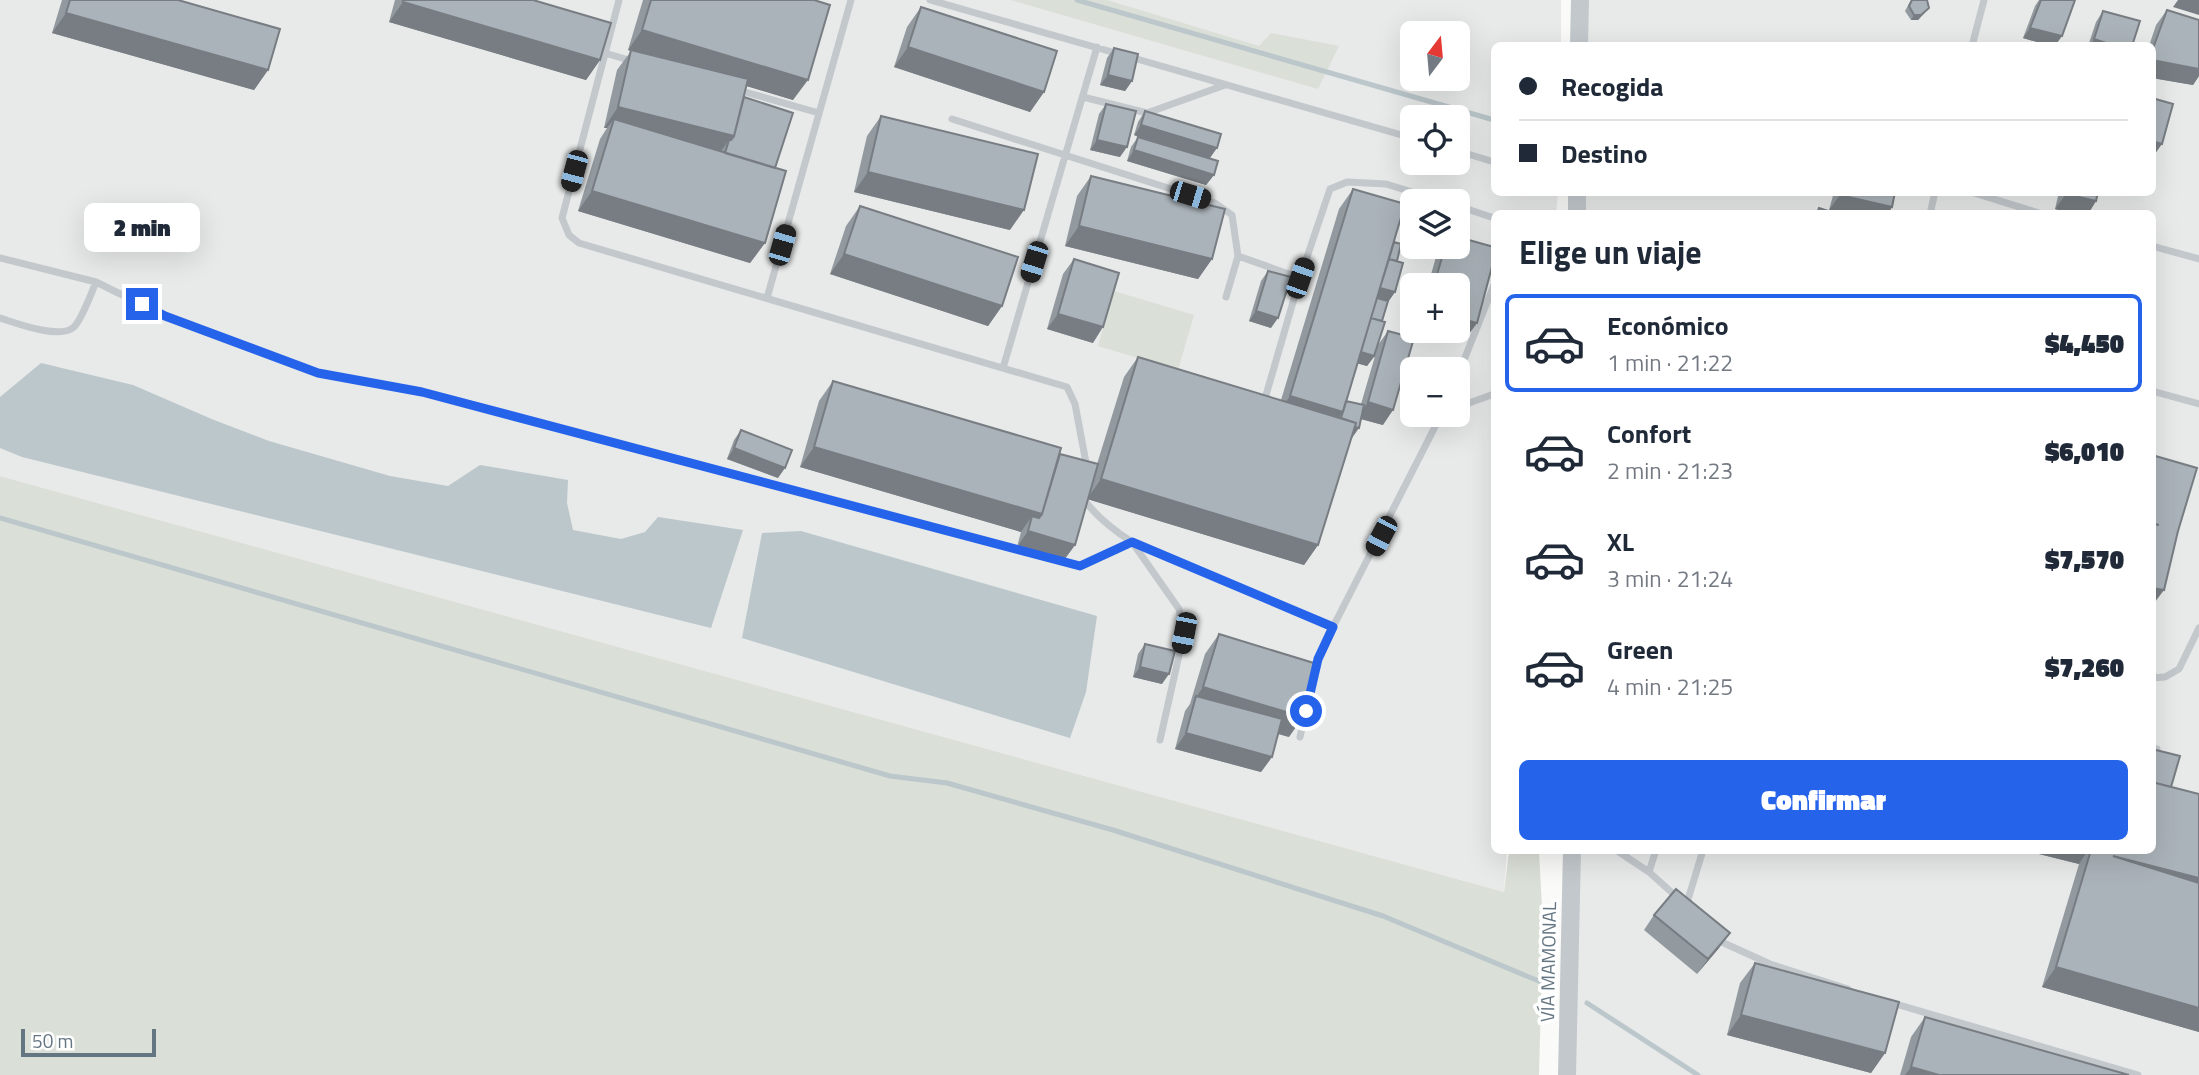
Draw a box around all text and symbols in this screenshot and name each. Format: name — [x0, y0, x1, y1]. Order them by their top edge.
north arrow — [1400, 21, 1470, 91]
map controls — [1400, 21, 1470, 427]
text: Recogida — [1561, 67, 1664, 106]
button: locate — [1400, 105, 1470, 175]
text: Destino — [1561, 134, 1648, 173]
car — [559, 148, 590, 194]
car — [1167, 179, 1214, 211]
button: layers — [1400, 189, 1470, 259]
callout: 2 min — [84, 202, 200, 252]
text: 2 min — [113, 210, 171, 245]
car — [767, 222, 798, 268]
text: Elige un viaje — [1519, 228, 1702, 276]
car — [1018, 239, 1051, 285]
car — [1284, 255, 1317, 301]
button: + — [1400, 273, 1470, 343]
route end — [126, 288, 158, 320]
text: Económico — [1607, 306, 1729, 345]
icon: car — [1523, 312, 1586, 375]
text: $4,450 — [2045, 324, 2124, 363]
text: 1 min · 21:22 — [1607, 345, 1733, 380]
button: − — [1400, 357, 1470, 427]
text: Confort — [1607, 414, 1691, 453]
icon: car — [1523, 420, 1586, 483]
text: $6,010 — [2045, 432, 2124, 471]
text: 2 min · 21:23 — [1607, 453, 1733, 488]
car — [1362, 513, 1401, 559]
text: XL — [1607, 522, 1634, 561]
icon: car — [1523, 528, 1586, 591]
text: $7,570 — [2045, 540, 2124, 579]
text: 3 min · 21:24 — [1607, 561, 1733, 596]
car — [1170, 610, 1199, 656]
text: Green — [1607, 630, 1673, 669]
icon: car — [1523, 636, 1586, 699]
text: $7,260 — [2045, 648, 2124, 687]
text: 4 min · 21:25 — [1607, 669, 1733, 704]
route start — [1290, 695, 1322, 727]
button: Confirmar — [1519, 760, 2128, 840]
street label: VÍA MAMONAL — [1532, 902, 1563, 1022]
scale bar — [21, 1026, 156, 1058]
text: 50 m — [32, 1026, 73, 1055]

